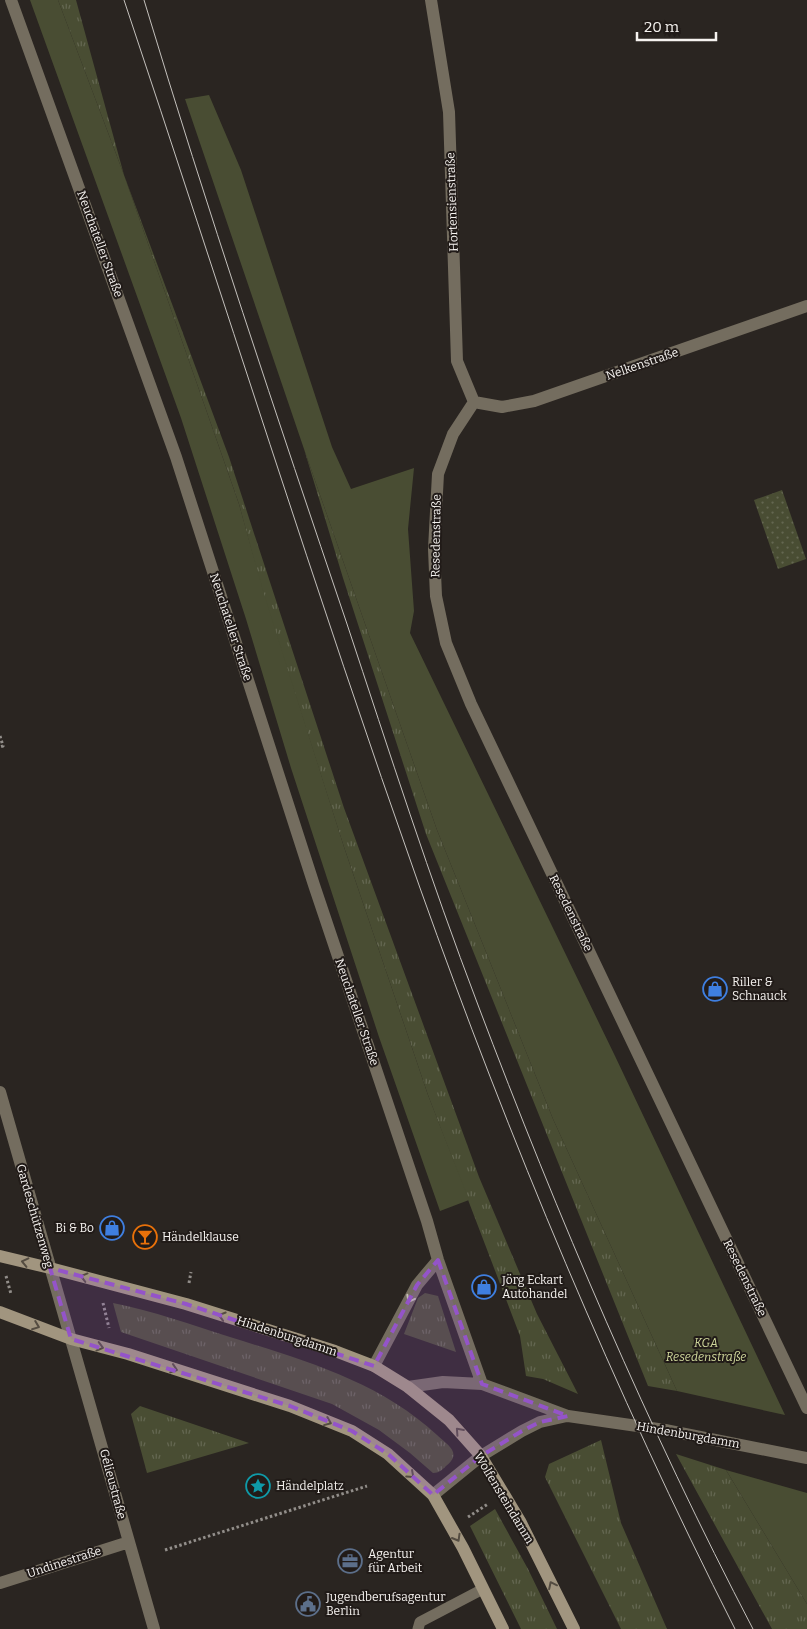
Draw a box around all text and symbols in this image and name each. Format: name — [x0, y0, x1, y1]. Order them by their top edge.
scale bar — [637, 10, 716, 42]
text: 20 m — [644, 18, 680, 36]
street label: Hortensienstraße — [443, 152, 461, 252]
street label: Neuchateller Straße — [74, 189, 126, 299]
street label: Nelkenstraße — [604, 345, 680, 383]
street label: Resedenstraße — [428, 494, 444, 578]
street label: Neuchateller Straße — [207, 571, 255, 683]
street label: Resedenstraße — [546, 872, 596, 954]
street label: Neuchateller Straße — [332, 957, 382, 1067]
place label: Riller & Schnauck — [732, 975, 787, 1003]
shop icon: Riller & Schnauck — [702, 976, 728, 1002]
street label: Gardeschützenweg — [14, 1163, 57, 1270]
shop icon: Bi & Bo — [99, 1215, 125, 1241]
place label: Bi & Bo — [55, 1221, 94, 1235]
bar icon: Händelklause — [132, 1224, 158, 1250]
place label: Händelklause — [162, 1230, 239, 1244]
street label: Resedenstraße — [720, 1237, 770, 1319]
one-way arrow — [21, 1257, 30, 1268]
one-way arrow — [80, 1272, 88, 1283]
place label: Jörg Eckart Autohandel — [501, 1273, 568, 1301]
shop icon: Jörg Eckart Autohandel — [471, 1274, 497, 1300]
one-way arrow — [406, 1294, 416, 1303]
one-way arrow — [218, 1311, 226, 1321]
street label: Hindenburgdamm — [235, 1313, 339, 1359]
one-way arrow — [31, 1320, 40, 1330]
park label: KGA Resedenstraße — [666, 1336, 746, 1364]
one-way arrow — [95, 1341, 104, 1352]
one-way arrow — [170, 1363, 178, 1373]
one-way arrow — [323, 1415, 332, 1426]
street label: Hindenburgdamm — [635, 1419, 741, 1451]
one-way arrow — [456, 1428, 465, 1437]
street label: Gélieustraße — [97, 1447, 129, 1521]
street label: Wolfensteindamm — [471, 1450, 537, 1547]
one-way arrow — [405, 1469, 414, 1478]
place icon: Händelplatz — [245, 1473, 271, 1499]
place label: Händelplatz — [276, 1479, 344, 1493]
one-way arrow — [451, 1532, 461, 1541]
street label: Undinestraße — [25, 1543, 103, 1581]
place label: Agentur für Arbeit — [368, 1547, 423, 1575]
office icon: Agentur für Arbeit — [337, 1548, 363, 1574]
one-way arrow — [548, 1581, 558, 1590]
place label: Jugendberufsagentur Berlin — [325, 1590, 446, 1618]
public building icon: Jugendberufsagentur Berlin — [295, 1591, 321, 1617]

